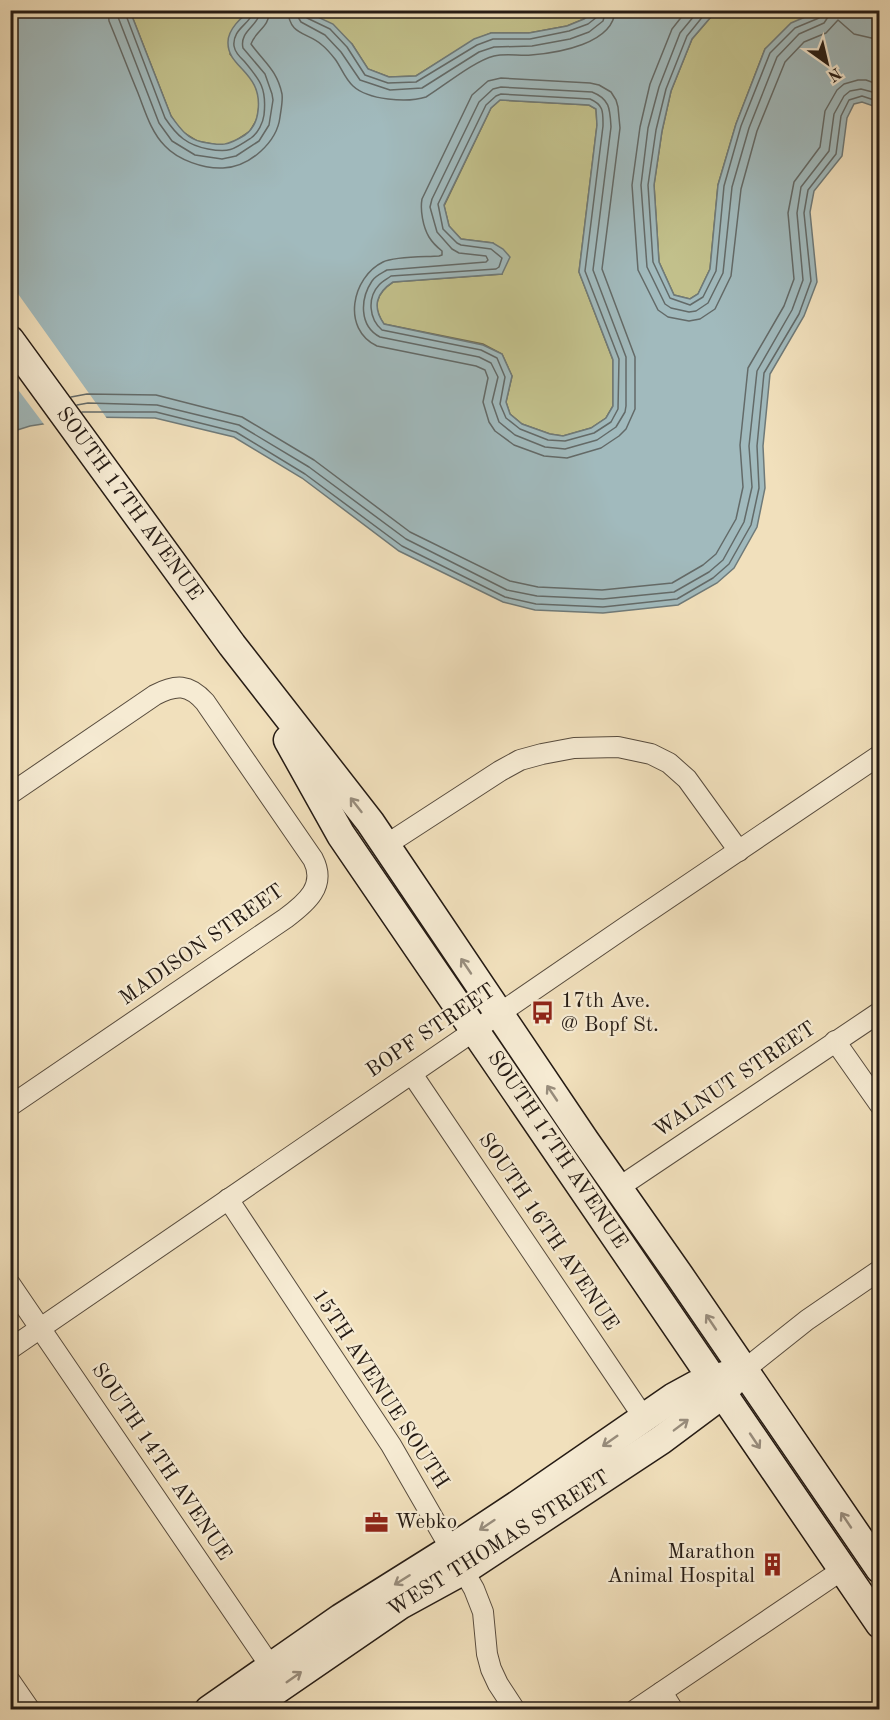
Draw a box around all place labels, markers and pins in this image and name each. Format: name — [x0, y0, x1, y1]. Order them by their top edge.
place label: 17th Ave. @ Bopf St. — [561, 991, 659, 1036]
bus stop icon: 17th Ave. @ Bopf St. — [530, 1000, 556, 1026]
office icon: Webko — [364, 1509, 390, 1535]
place label: Webko — [395, 1512, 457, 1533]
place label: Marathon Animal Hospital — [607, 1542, 755, 1587]
building icon: Marathon Animal Hospital — [760, 1551, 786, 1577]

